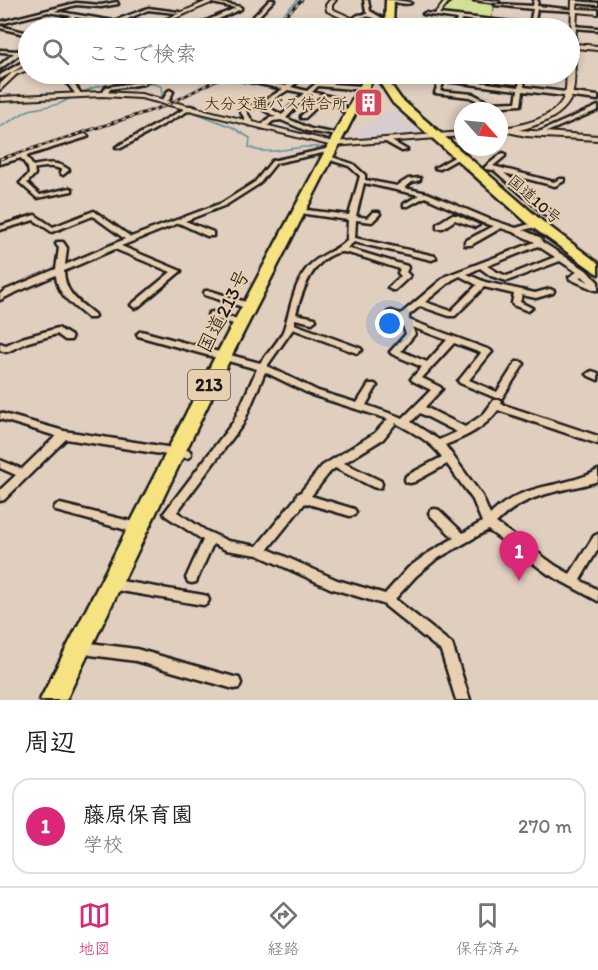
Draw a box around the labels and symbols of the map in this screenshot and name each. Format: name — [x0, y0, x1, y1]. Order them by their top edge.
building icon: 大分交通バス待合所 — [353, 87, 385, 119]
place label: 大分交通バス待合所 — [204, 94, 348, 113]
north arrow — [454, 102, 508, 156]
street label: 国道10号 — [504, 171, 566, 228]
street label: 国道213号 — [192, 265, 254, 357]
your location — [375, 309, 404, 338]
road number: 213 — [188, 370, 230, 400]
pin: 1 — [500, 532, 538, 581]

